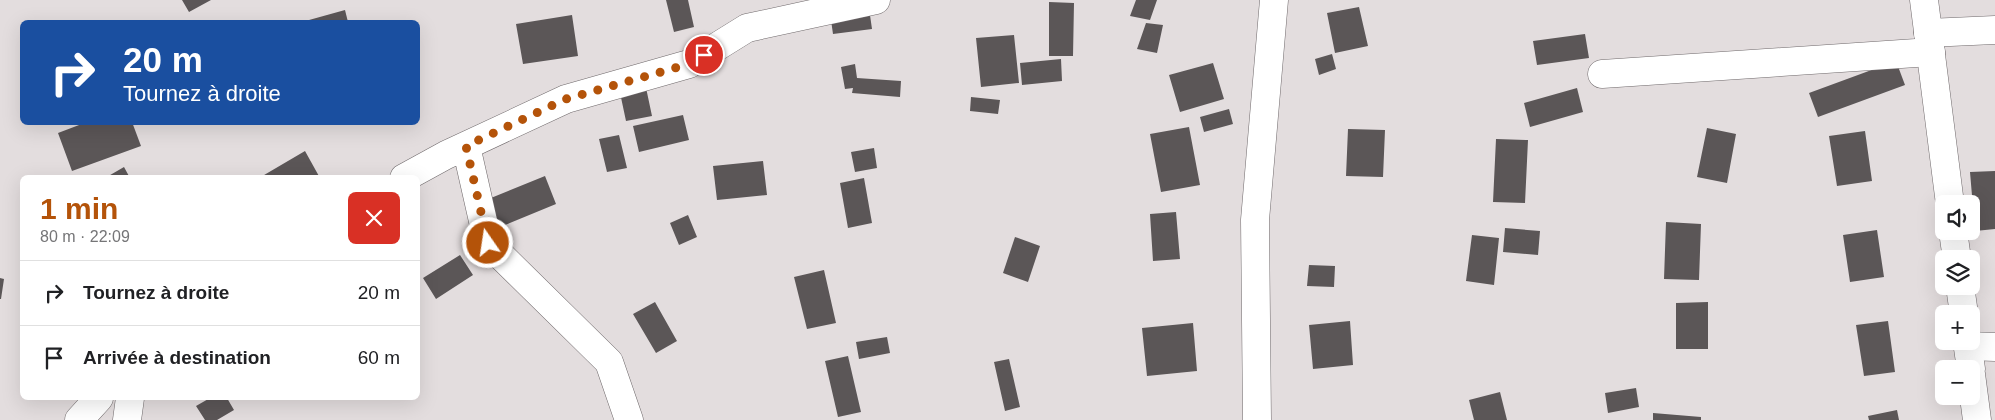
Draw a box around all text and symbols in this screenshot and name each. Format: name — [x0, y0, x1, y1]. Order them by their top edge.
pin — [683, 34, 725, 76]
icon: right — [40, 40, 105, 105]
text: 20 m — [123, 40, 203, 79]
icon: arrive — [690, 41, 718, 69]
text: Tournez à droite — [123, 81, 281, 106]
text: 1 min — [40, 192, 118, 225]
button: close — [348, 192, 400, 244]
map controls — [1935, 195, 1980, 405]
button: sound — [1935, 195, 1980, 240]
position arrow — [461, 216, 513, 268]
text: 80 m · 22:09 — [40, 228, 130, 245]
button: layers — [1935, 250, 1980, 295]
icon: right — [40, 279, 68, 307]
text: Tournez à droite — [83, 282, 229, 303]
text: 20 m — [358, 282, 400, 303]
button: + — [1935, 305, 1980, 350]
icon: arrive — [40, 344, 68, 372]
text: Arrivée à destination — [83, 347, 271, 368]
text: 60 m — [358, 347, 400, 368]
button: − — [1935, 360, 1980, 405]

